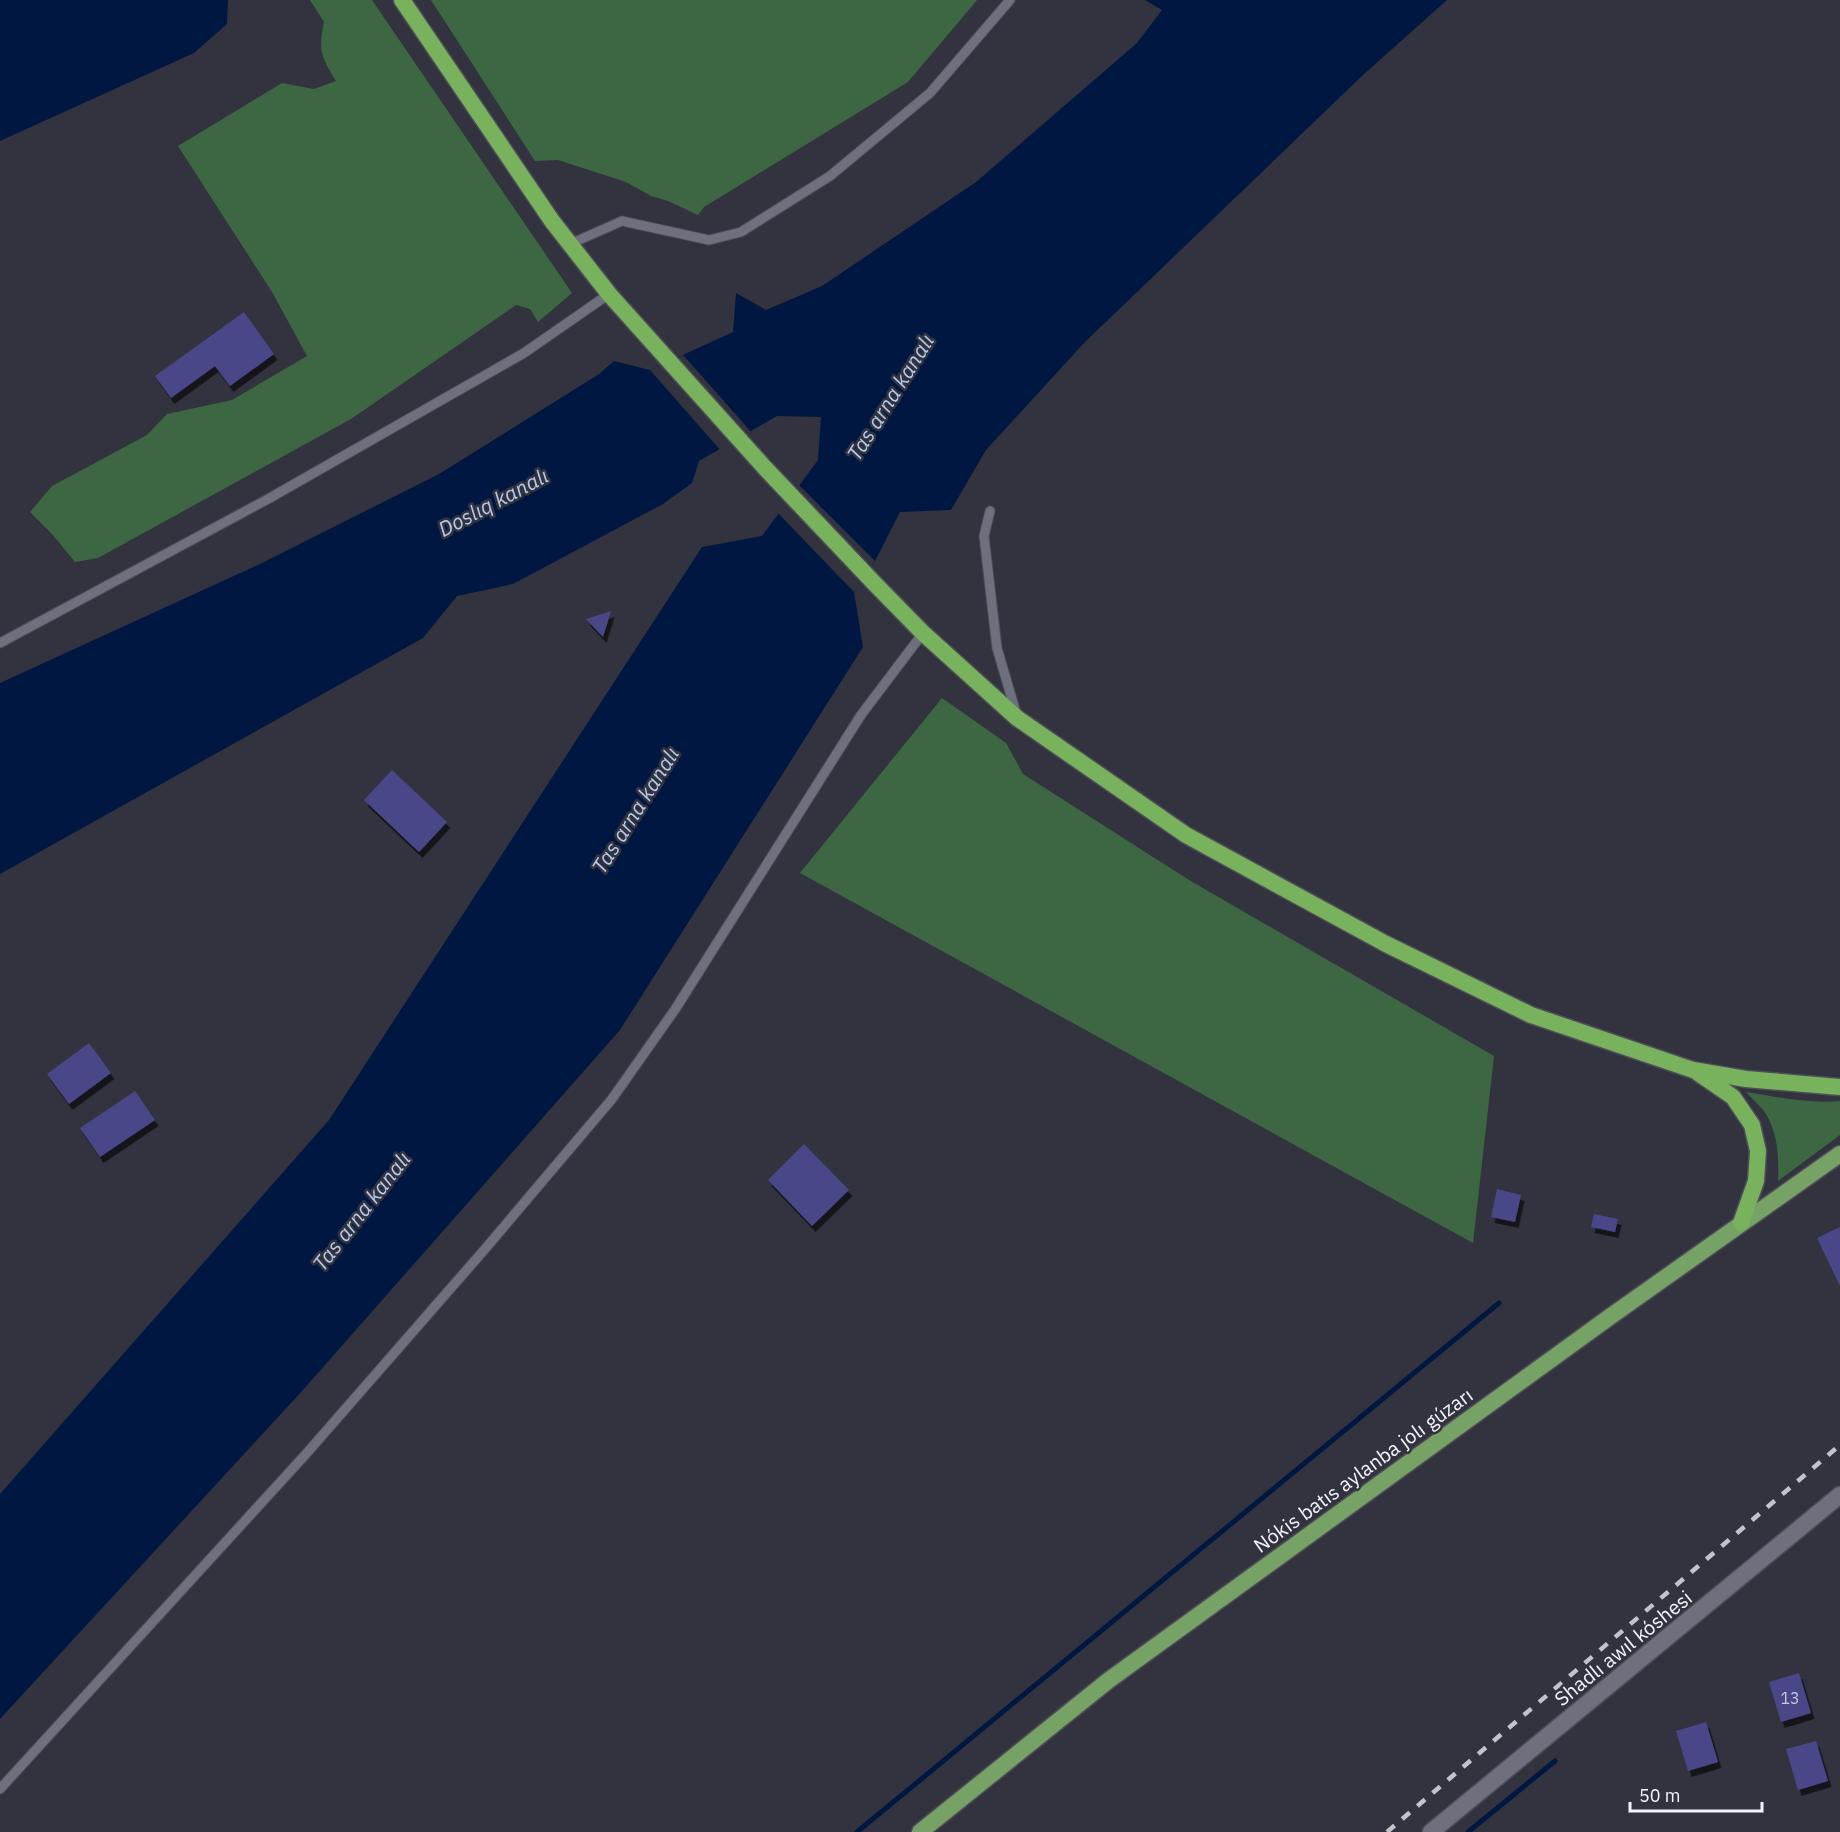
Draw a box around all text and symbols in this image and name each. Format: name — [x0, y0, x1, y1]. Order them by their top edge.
water label: Tas arna kanalı — [840, 328, 940, 466]
water label: Doslıq kanalı — [433, 461, 553, 543]
water label: Tas arna kanalı — [585, 741, 685, 879]
water label: Tas arna kanalı — [306, 1146, 416, 1276]
street label: Nókis batıs aylanba jolı gúzarı — [1248, 1381, 1478, 1559]
street label: Shadlı awıl kóshesi — [1549, 1584, 1697, 1712]
house number: 13 — [1780, 1688, 1800, 1708]
scale bar — [1630, 1775, 1762, 1813]
text: 50 m — [1639, 1784, 1681, 1807]

